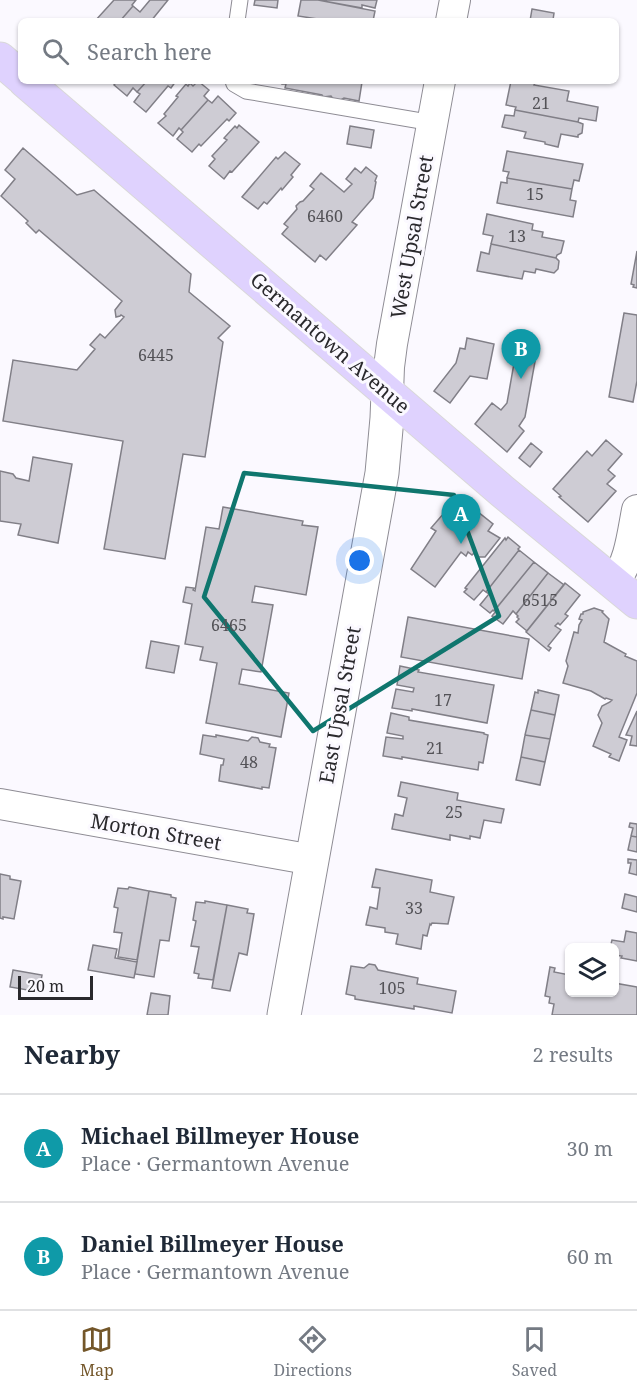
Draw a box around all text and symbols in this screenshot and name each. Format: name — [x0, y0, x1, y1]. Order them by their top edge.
search box — [18, 18, 619, 84]
icon: search — [39, 35, 72, 68]
text: Search here — [87, 36, 212, 66]
house number: 21 — [532, 92, 550, 114]
street label: West Upsal Street — [384, 153, 439, 321]
house number: 15 — [526, 183, 544, 205]
house number: 6460 — [307, 205, 343, 227]
house number: 13 — [508, 225, 526, 247]
street label: Germantown Avenue — [245, 266, 416, 419]
pin: B — [502, 330, 540, 379]
house number: 6445 — [138, 344, 174, 366]
pin: A — [442, 494, 480, 544]
your location — [345, 546, 374, 575]
house number: 6515 — [522, 589, 558, 611]
house number: 6465 — [211, 614, 247, 636]
street label: East Upsal Street — [312, 624, 367, 786]
house number: 17 — [434, 689, 452, 711]
house number: 21 — [426, 737, 444, 759]
house number: 48 — [240, 751, 258, 773]
house number: 25 — [445, 801, 463, 823]
street label: Morton Street — [89, 807, 224, 856]
house number: 33 — [405, 897, 423, 919]
map controls — [565, 943, 619, 997]
button: layers — [565, 943, 619, 997]
scale bar — [18, 973, 93, 1000]
text: 20 m — [27, 975, 64, 997]
house number: 105 — [379, 977, 405, 999]
text: Nearby — [24, 1036, 120, 1072]
text: 2 results — [533, 1041, 613, 1068]
text: Michael Billmeyer House — [81, 1120, 359, 1150]
text: A — [36, 1135, 51, 1162]
text: 30 m — [567, 1135, 613, 1162]
text: Place · Germantown Avenue — [81, 1150, 349, 1177]
text: Daniel Billmeyer House — [81, 1228, 344, 1258]
text: B — [37, 1243, 50, 1270]
text: 60 m — [567, 1243, 613, 1270]
text: Place · Germantown Avenue — [81, 1258, 349, 1285]
tab: Map — [80, 1323, 114, 1381]
tab: Directions — [274, 1323, 352, 1381]
tab: Saved — [512, 1323, 557, 1381]

